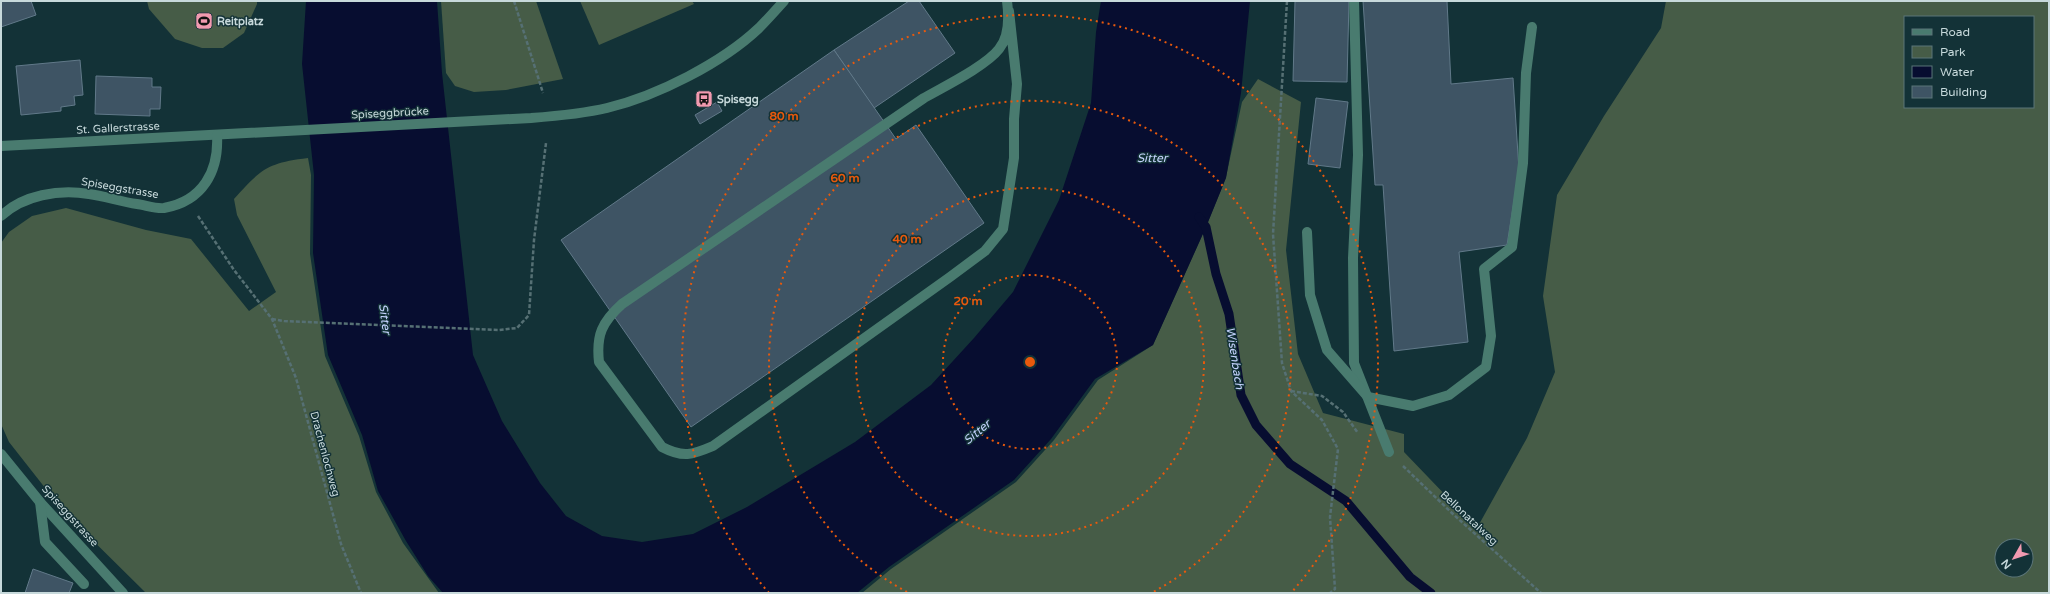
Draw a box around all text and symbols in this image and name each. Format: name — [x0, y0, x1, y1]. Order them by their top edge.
sports icon: Reitplatz — [194, 11, 214, 31]
place label: Reitplatz — [217, 15, 264, 29]
legend — [1904, 16, 2034, 108]
text: Road — [1940, 25, 1970, 39]
text: Park — [1940, 45, 1966, 59]
text: Water — [1940, 65, 1975, 79]
text: Building — [1940, 85, 1987, 99]
bus stop icon: Spisegg — [694, 89, 714, 109]
place label: Spisegg — [717, 93, 759, 107]
street label: Spiseggbrücke — [351, 104, 429, 122]
text: 80 m — [769, 109, 799, 123]
street label: St. Gallerstrasse — [76, 119, 160, 137]
water label: Sitter — [1137, 151, 1169, 165]
text: 60 m — [830, 171, 860, 185]
street label: Spiseggstrasse — [80, 175, 160, 201]
text: 40 m — [892, 232, 922, 246]
text: 20 m — [953, 294, 983, 308]
water label: Sitter — [376, 303, 394, 337]
water label: Wisenbach — [1223, 326, 1247, 391]
centre of rings — [1023, 355, 1037, 369]
street label: Drachenlochweg — [307, 410, 343, 498]
water label: Sitter — [961, 416, 994, 447]
street label: Spiseggstrasse — [39, 483, 101, 549]
street label: Bellonatalweg — [1438, 488, 1500, 548]
north arrow — [1994, 538, 2034, 578]
text: N — [1999, 556, 2014, 572]

